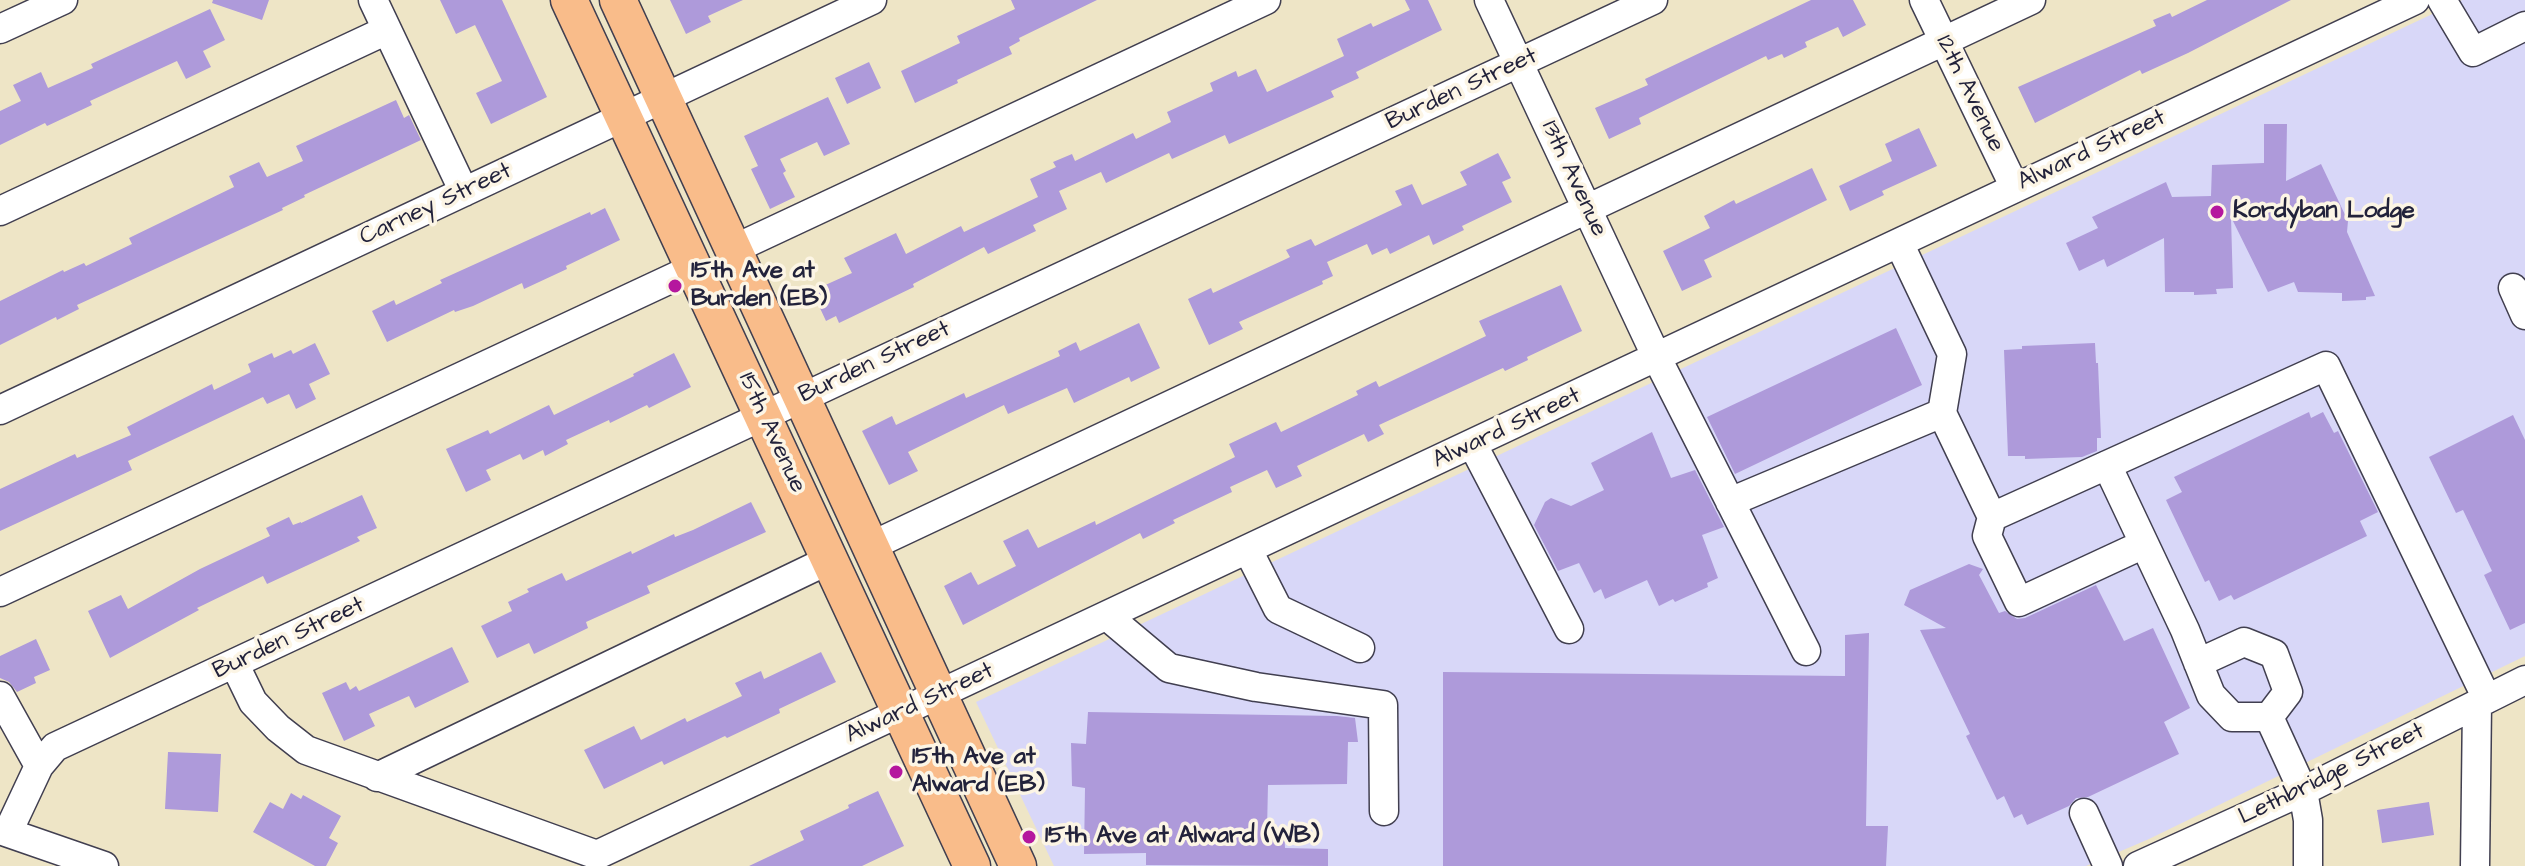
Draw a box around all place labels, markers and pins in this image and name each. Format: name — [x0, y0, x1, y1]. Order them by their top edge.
place label: Kordyban Lodge — [2233, 198, 2415, 226]
marker: Kordyban Lodge — [2208, 203, 2226, 221]
place label: 15th Ave at Burden (EB) — [691, 258, 827, 314]
marker: 15th Ave at Burden (EB) — [666, 277, 684, 295]
place label: 15th Ave at Alward (EB) — [912, 744, 1045, 800]
marker: 15th Ave at Alward (EB) — [887, 763, 905, 781]
place label: 15th Ave at Alward (WB) — [1045, 823, 1319, 851]
marker: 15th Ave at Alward (WB) — [1020, 828, 1038, 846]

